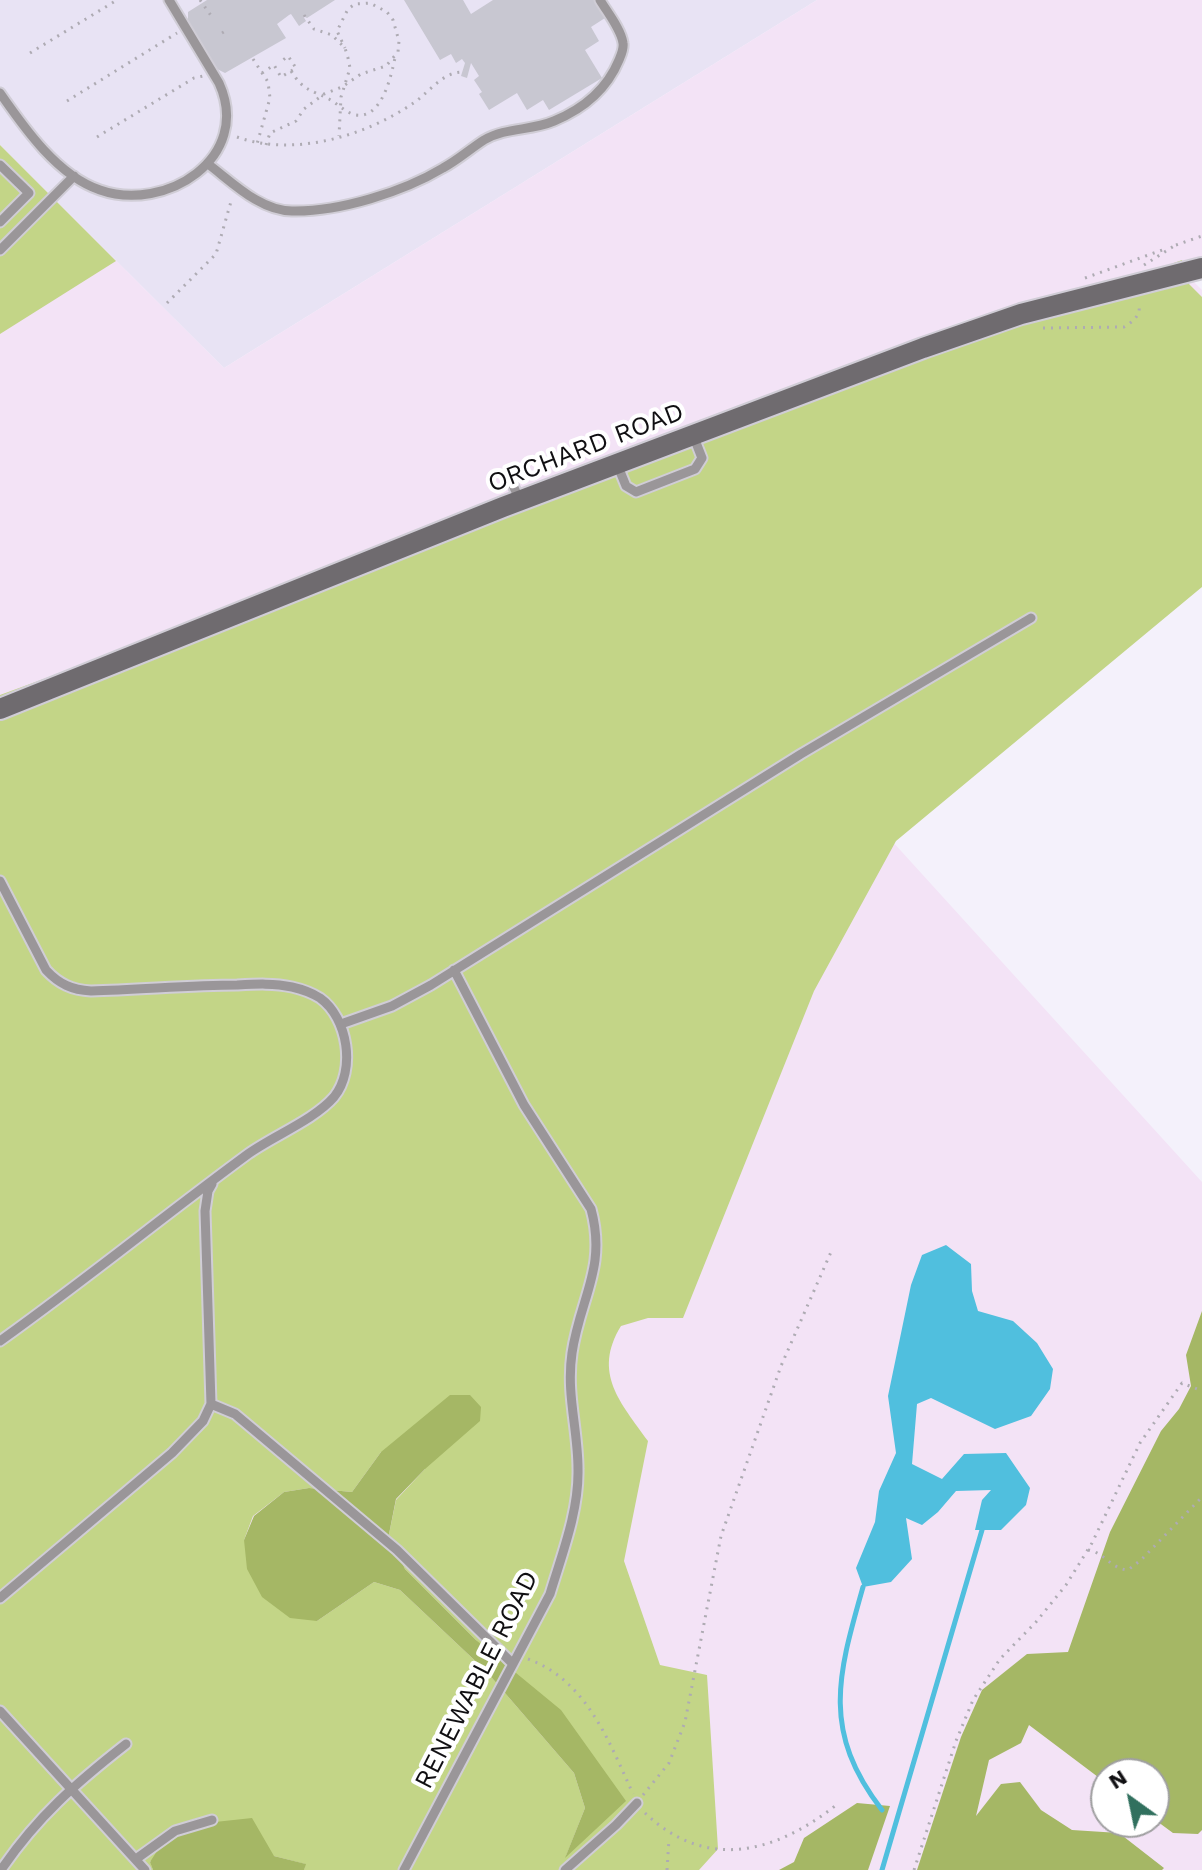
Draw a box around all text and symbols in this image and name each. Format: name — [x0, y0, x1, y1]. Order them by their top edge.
street label: ORCHARD ROAD — [484, 396, 688, 500]
street label: RENEWABLE ROAD — [408, 1566, 546, 1794]
north arrow — [1090, 1758, 1170, 1838]
text: N — [1104, 1764, 1131, 1794]

